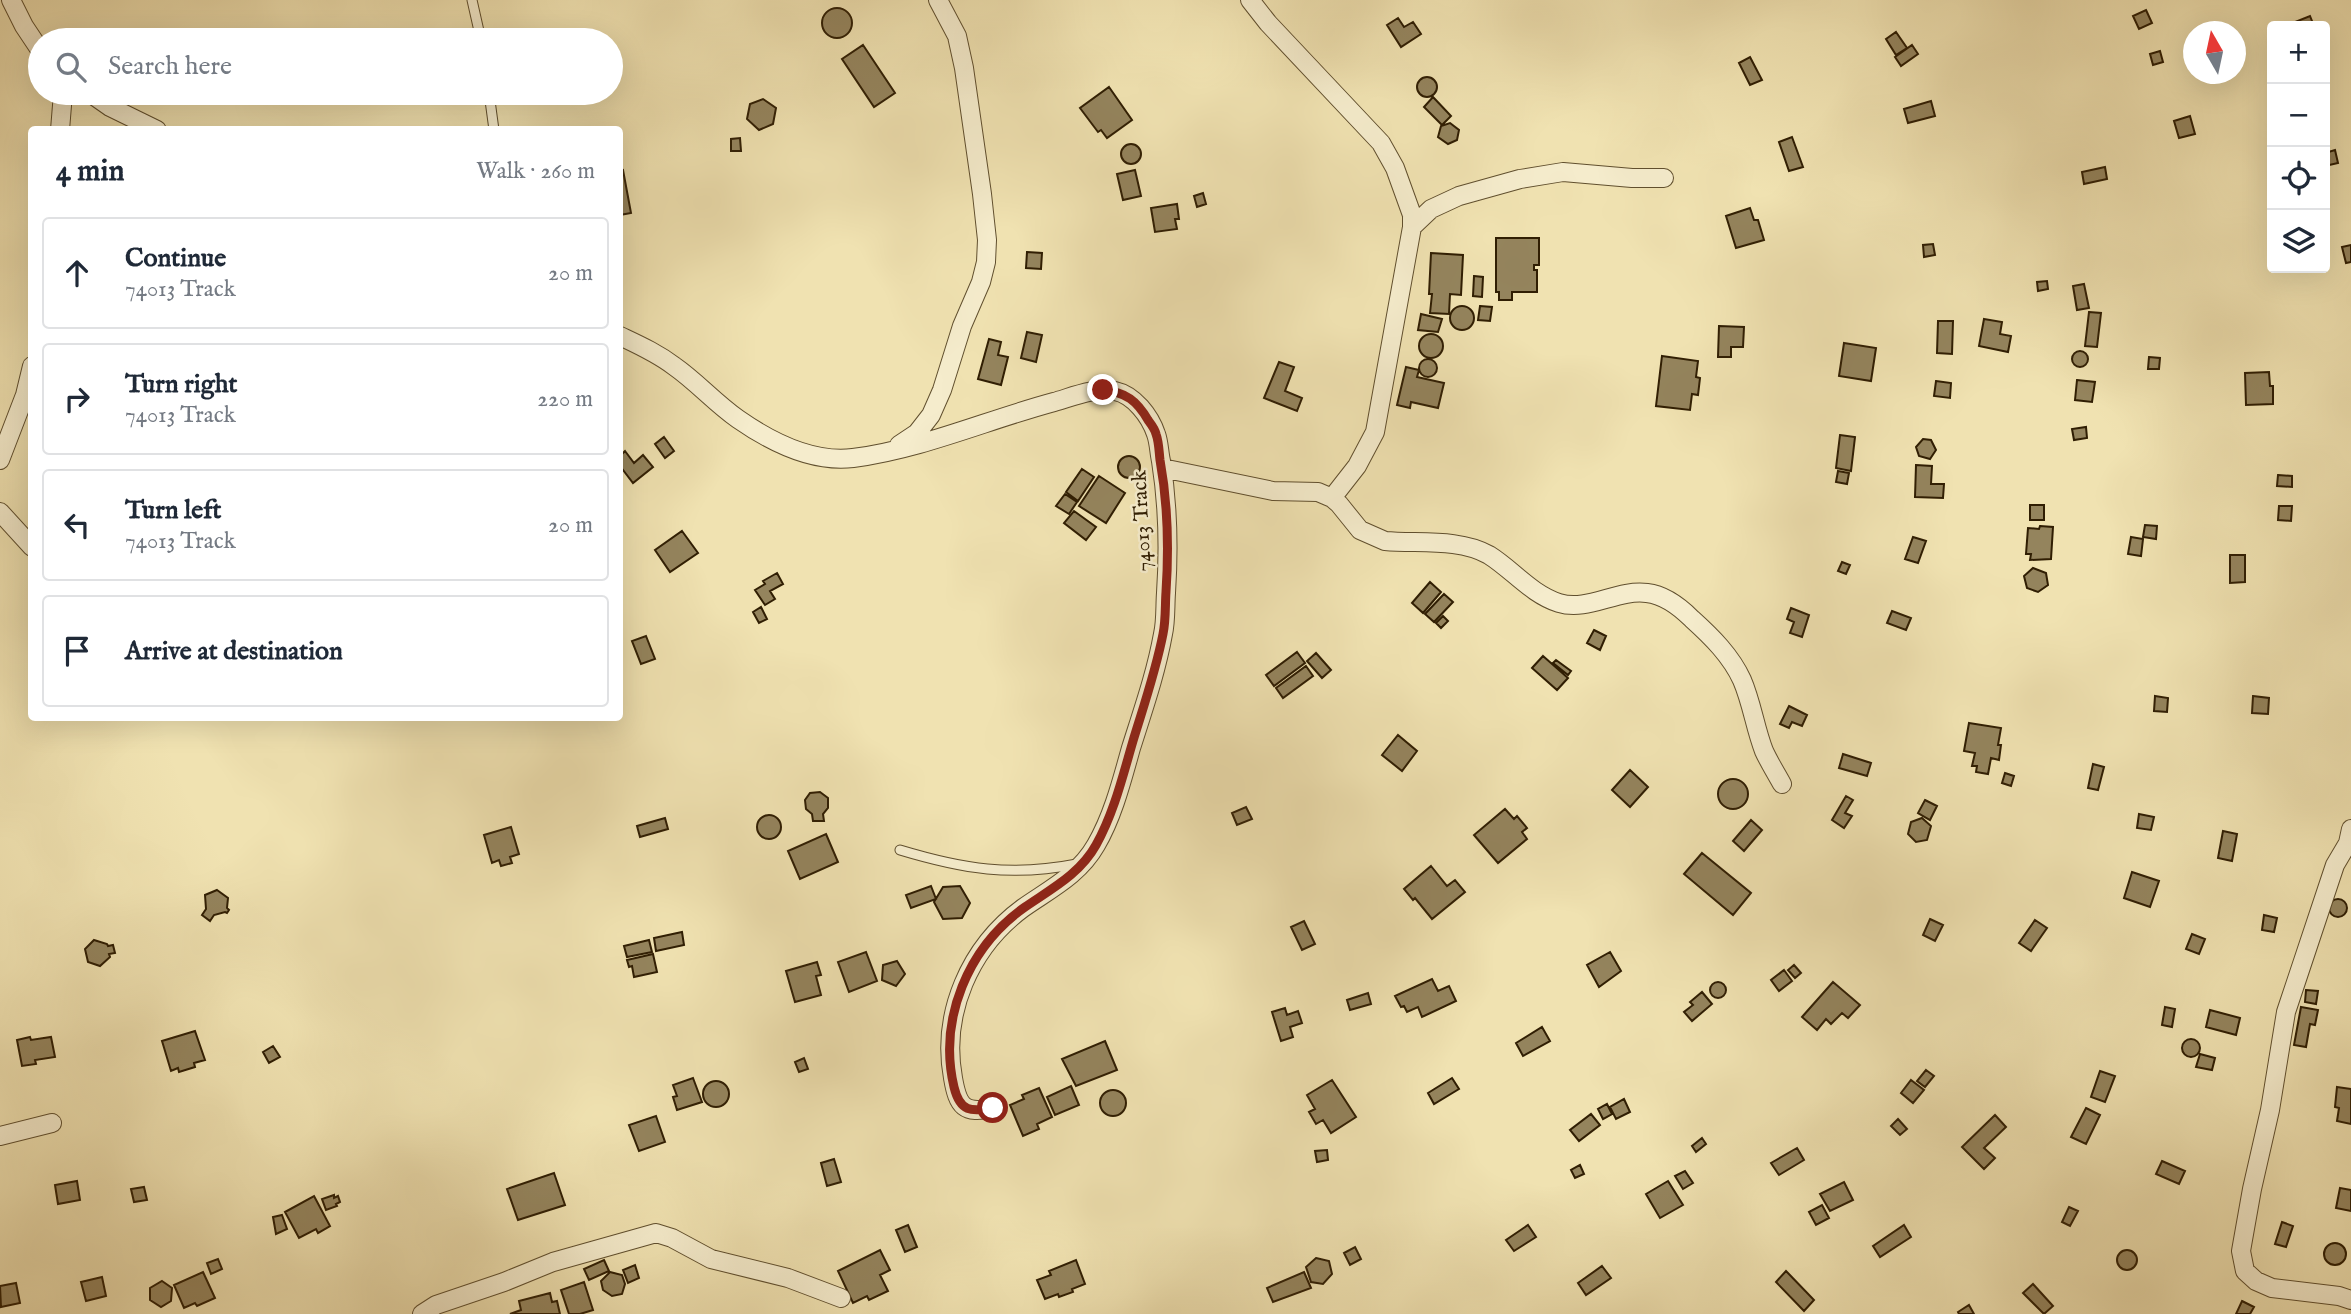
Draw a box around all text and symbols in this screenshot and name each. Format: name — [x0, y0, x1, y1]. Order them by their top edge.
north arrow — [2183, 21, 2246, 84]
map controls — [2267, 21, 2330, 273]
button: + — [2267, 21, 2330, 84]
search box — [28, 28, 623, 105]
icon: search — [52, 48, 90, 86]
text: Search here — [108, 50, 232, 83]
button: − — [2267, 84, 2330, 147]
button: locate — [2267, 147, 2330, 210]
text: 4 min — [56, 153, 124, 191]
text: Walk · 260 m — [476, 157, 595, 186]
button: layers — [2267, 210, 2330, 273]
text: Continue — [125, 242, 226, 275]
icon: ahead — [58, 254, 96, 292]
text: 20 m — [548, 259, 593, 288]
text: 74013 Track — [125, 275, 236, 304]
text: Turn right — [125, 368, 238, 401]
route end — [1087, 374, 1118, 405]
icon: right — [58, 380, 96, 418]
text: 220 m — [537, 385, 593, 414]
text: 74013 Track — [125, 401, 236, 430]
street label: 74013 Track — [1126, 469, 1159, 572]
text: Turn left — [125, 494, 222, 527]
icon: left — [58, 506, 96, 544]
text: 20 m — [548, 511, 593, 540]
text: 74013 Track — [125, 527, 236, 556]
icon: arrive — [58, 632, 96, 670]
text: Arrive at destination — [125, 635, 343, 668]
route start — [977, 1092, 1008, 1123]

